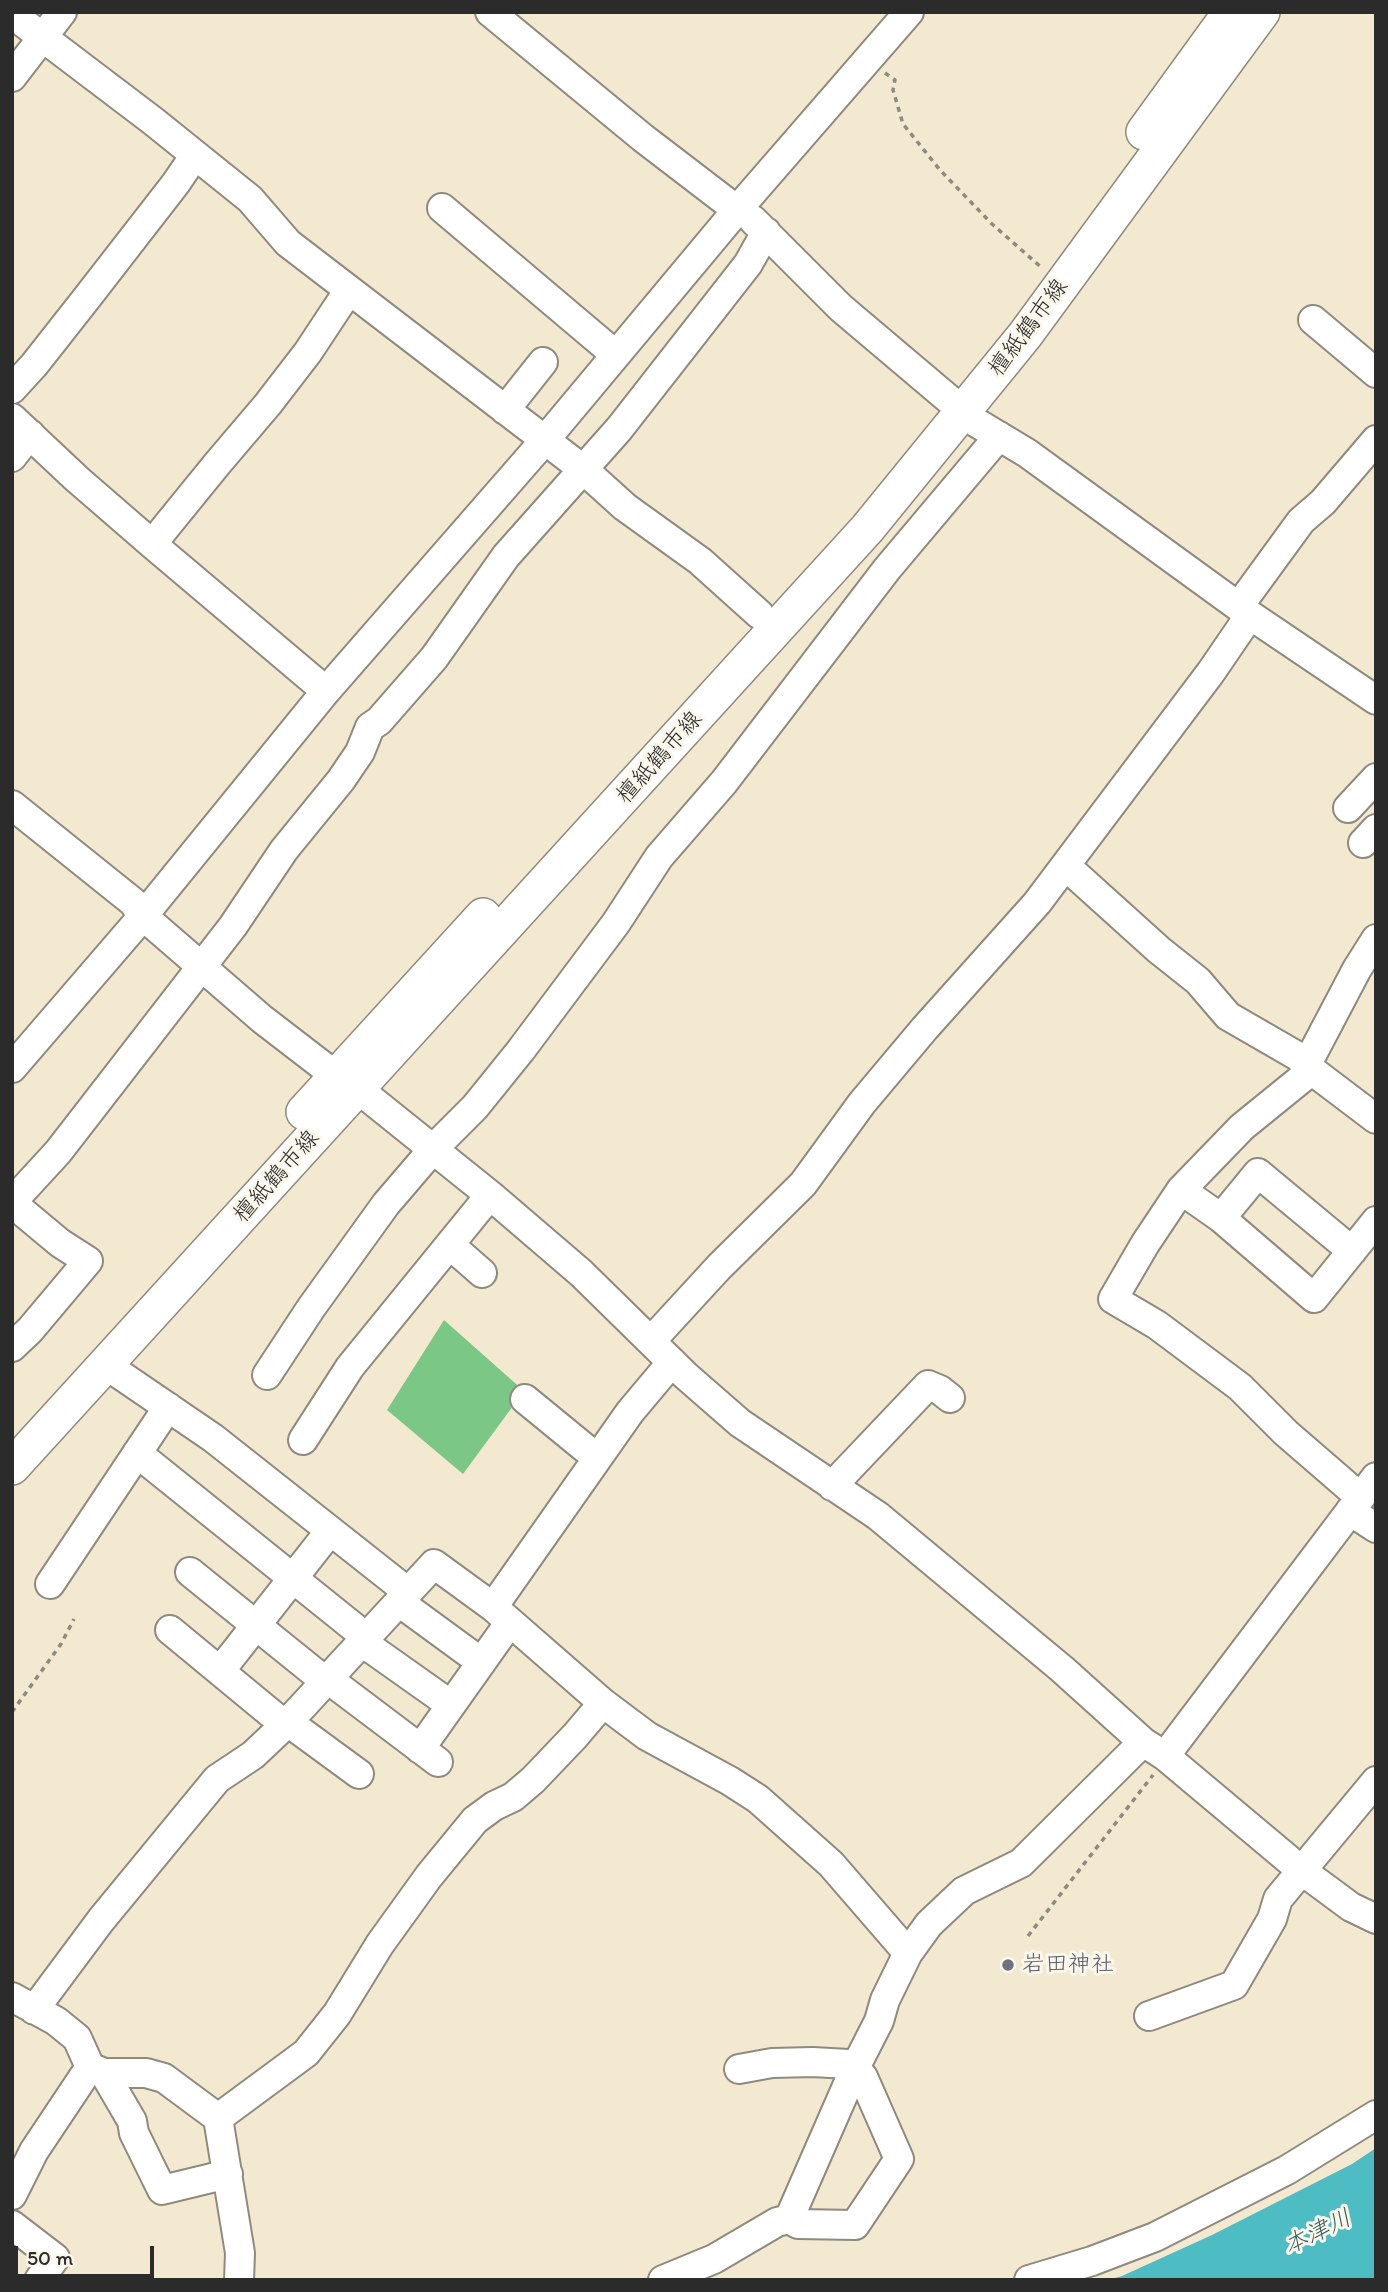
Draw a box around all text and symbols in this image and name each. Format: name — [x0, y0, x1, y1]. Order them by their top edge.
street label: 檀紙鶴市線 — [983, 274, 1075, 382]
street label: 檀紙鶴市線 — [611, 706, 709, 810]
street label: 檀紙鶴市線 — [228, 1125, 326, 1229]
place label: 岩田神社 — [1022, 1951, 1114, 1979]
marker: 岩田神社 — [1000, 1957, 1016, 1973]
water label: 本津川 — [1279, 2204, 1357, 2262]
scale bar — [18, 2232, 158, 2276]
text: 50 m — [27, 2245, 73, 2270]

